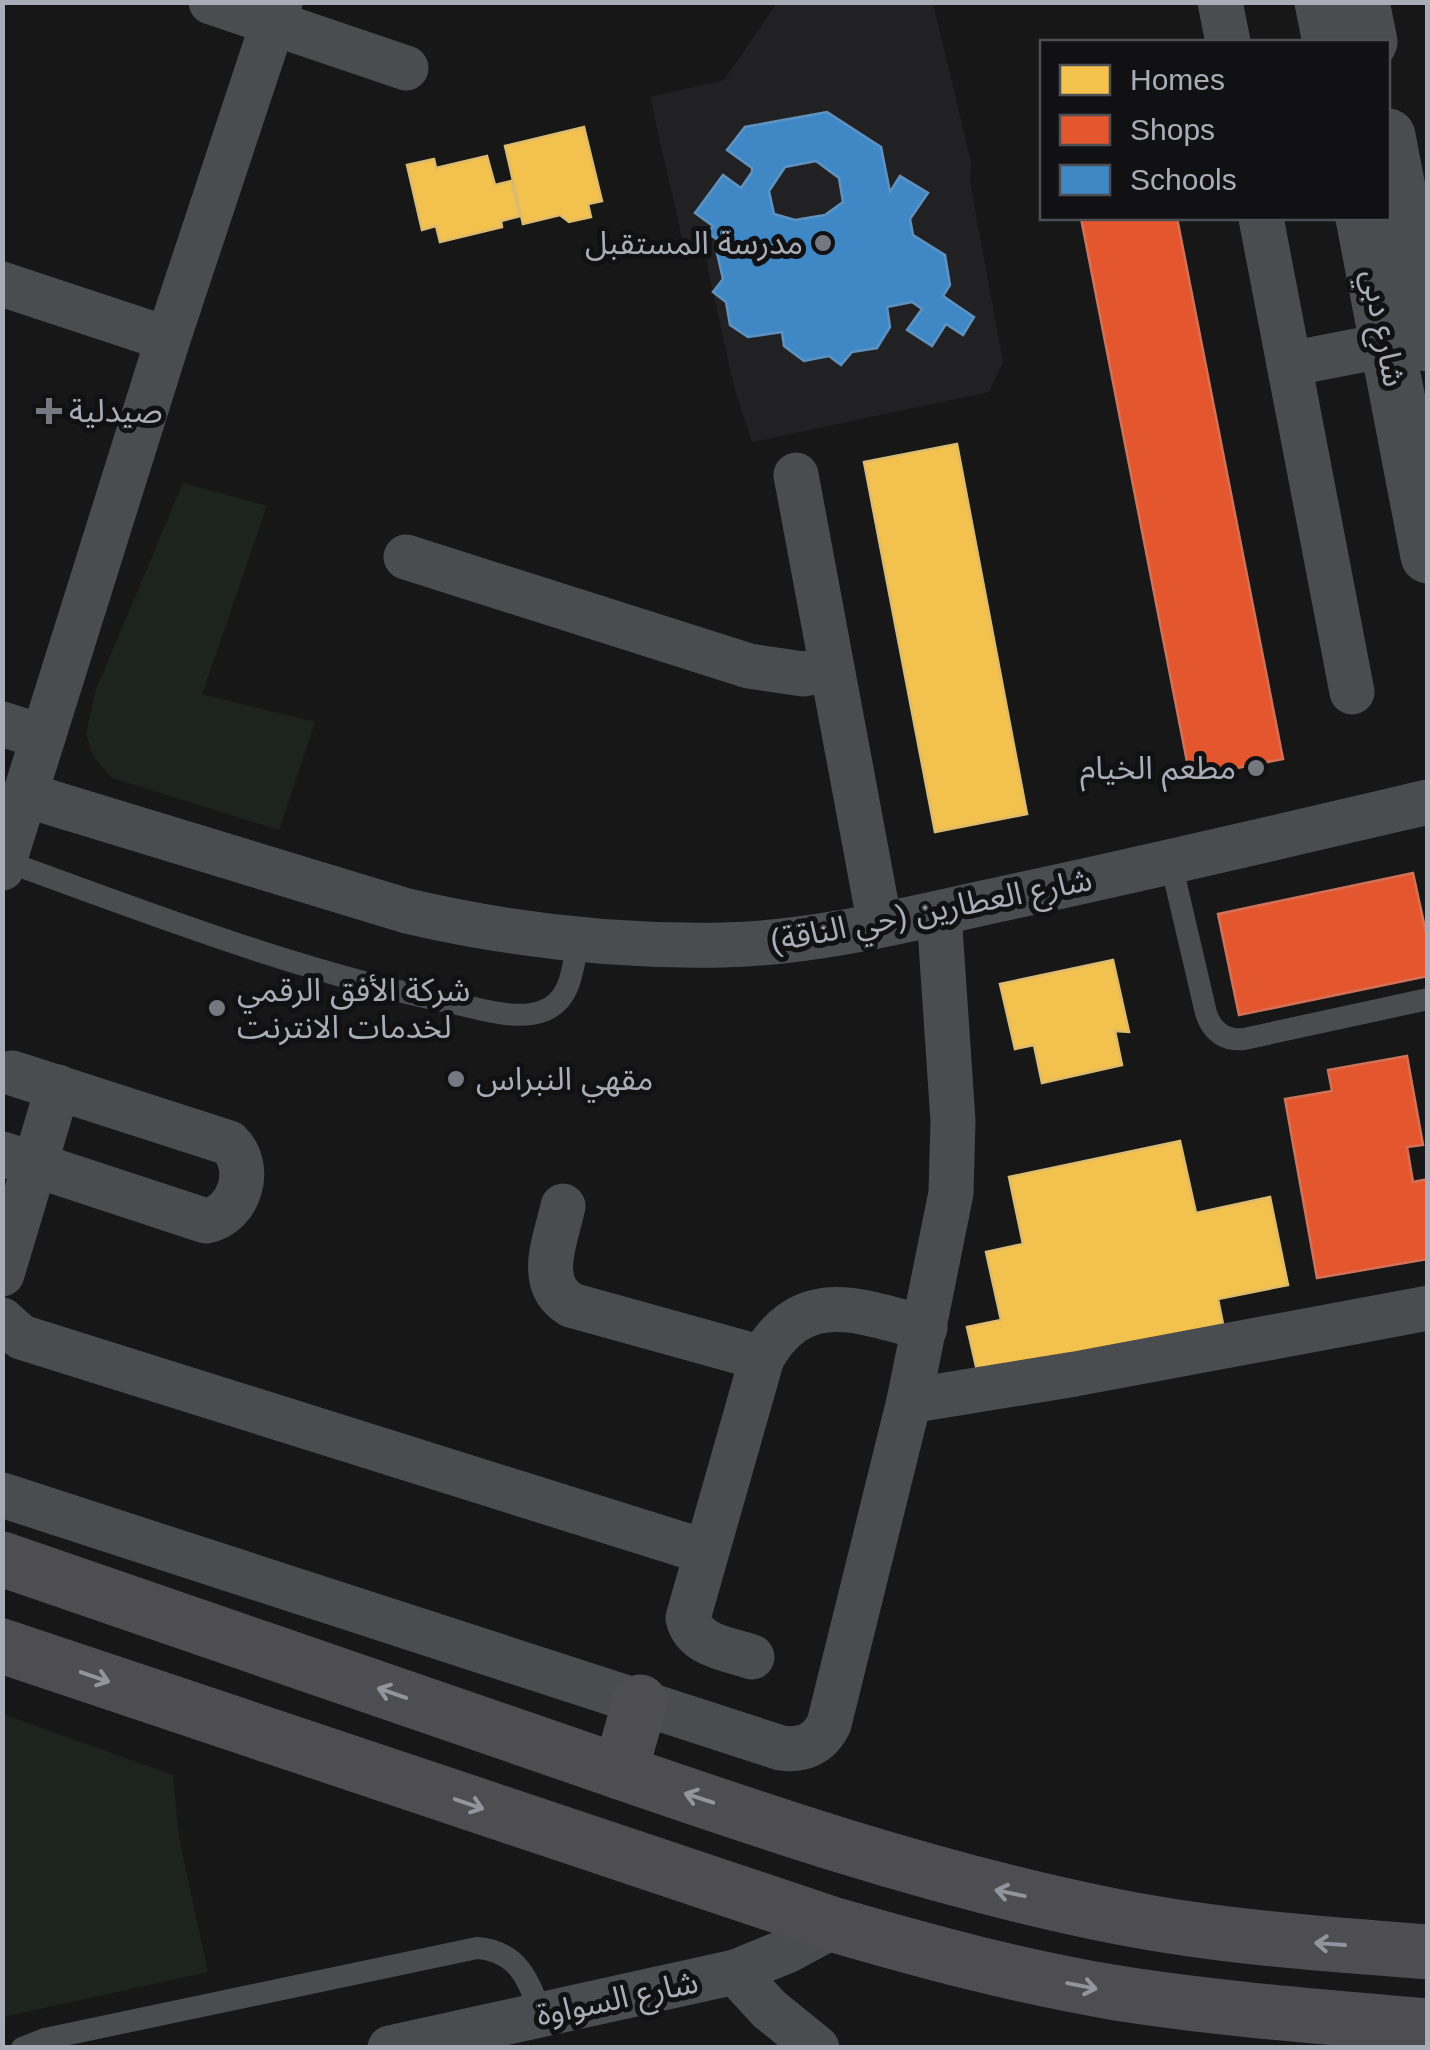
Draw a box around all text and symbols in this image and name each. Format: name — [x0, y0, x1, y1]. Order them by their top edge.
legend — [1040, 40, 1390, 220]
text: Homes — [1130, 63, 1225, 96]
text: Shops — [1130, 113, 1215, 146]
text: Schools — [1130, 163, 1237, 196]
place label: مدرسة المستقبل — [585, 225, 803, 262]
marker: مدرسة المستقبل — [812, 232, 834, 254]
street label: شارع دبي — [1349, 266, 1413, 391]
place label: صيدلية — [69, 393, 163, 429]
marker: صيدلية — [38, 400, 60, 422]
place label: مطعم الخيام — [1080, 750, 1236, 792]
marker: مطعم الخيام — [1245, 757, 1267, 779]
street label: شارع العطارين (حي الناقة) — [767, 861, 1096, 965]
place label: شركة الأفق الرقمي لخدمات الانترنت — [237, 972, 470, 1046]
marker: شركة الأفق الرقمي لخدمات الانترنت — [206, 997, 228, 1019]
place label: مقهي النبراس — [476, 1061, 653, 1103]
marker: مقهي النبراس — [445, 1068, 467, 1090]
one-way arrow — [78, 1670, 110, 1688]
one-way arrow — [376, 1683, 408, 1701]
one-way arrow — [684, 1788, 715, 1806]
one-way arrow — [453, 1796, 485, 1814]
one-way arrow — [995, 1883, 1027, 1902]
one-way arrow — [1315, 1935, 1347, 1954]
street label: شارع السواوة — [533, 1963, 702, 2039]
one-way arrow — [1065, 1977, 1097, 1996]

